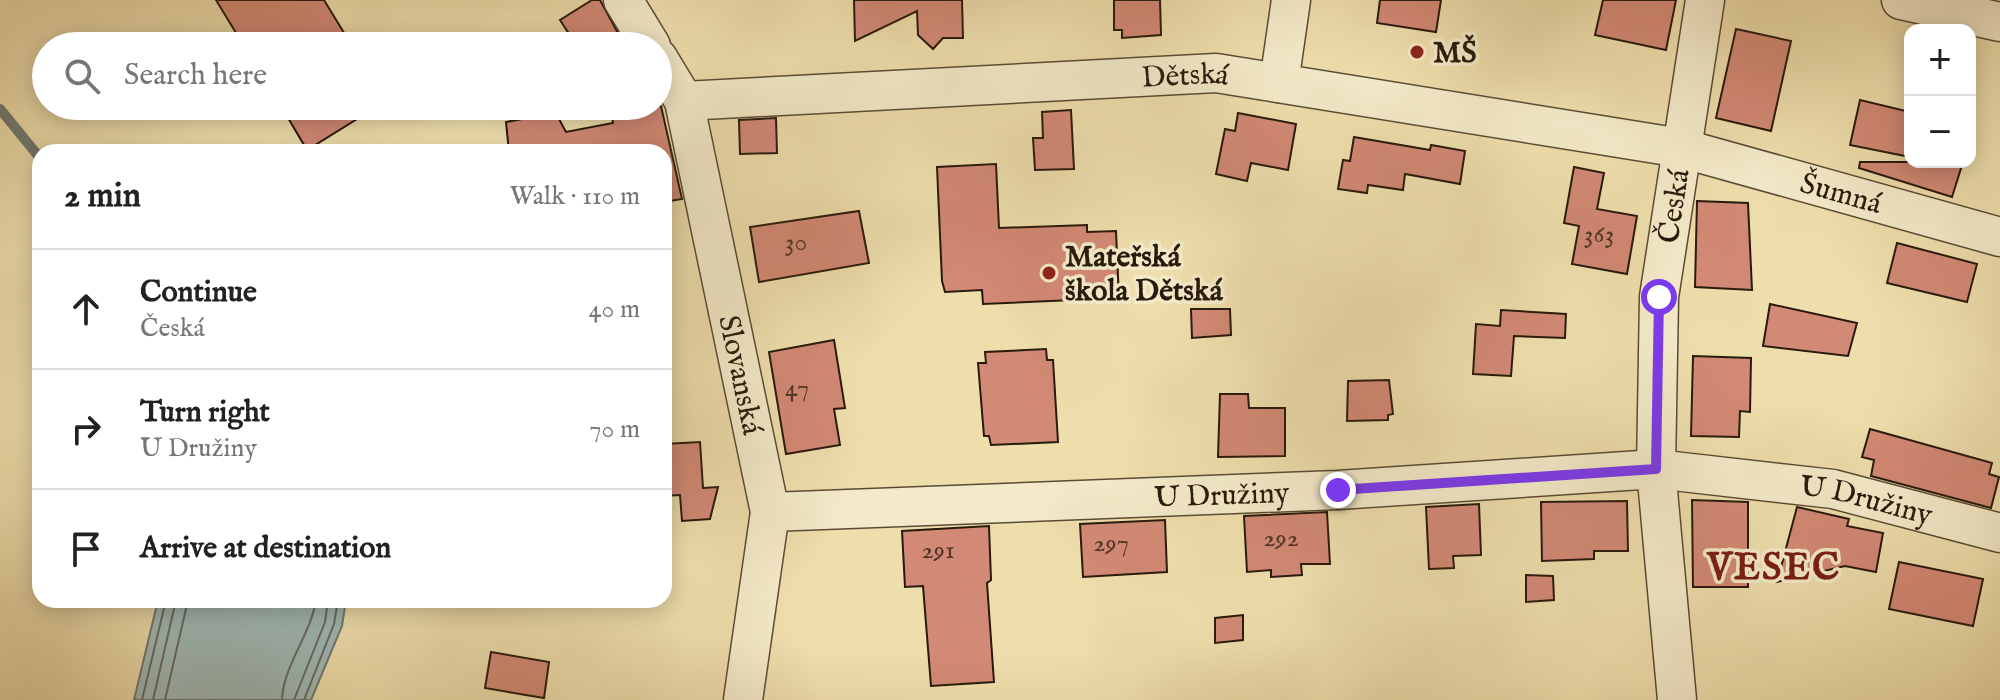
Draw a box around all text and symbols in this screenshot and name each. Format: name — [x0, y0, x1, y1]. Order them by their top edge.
map controls — [1904, 24, 1976, 168]
button: + — [1904, 24, 1976, 96]
search box — [32, 32, 672, 120]
place label: MŠ — [1433, 34, 1477, 73]
marker: MŠ — [1408, 43, 1426, 61]
icon: search — [60, 54, 104, 98]
street label: Dětská — [1141, 56, 1232, 98]
text: Search here — [124, 57, 267, 95]
button: − — [1904, 96, 1976, 168]
street label: Šumná — [1795, 165, 1886, 224]
street label: Česká — [1651, 166, 1700, 246]
text: 2 min — [64, 175, 141, 218]
text: Walk · 110 m — [510, 180, 640, 213]
house number: 363 — [1584, 218, 1614, 251]
house number: 30 — [785, 226, 807, 259]
place label: Mateřská škola Dětská — [1065, 239, 1224, 311]
marker: Mateřská škola Dětská — [1040, 264, 1058, 282]
text: Continue — [140, 274, 257, 312]
route start — [1641, 279, 1677, 315]
icon: ahead — [64, 287, 108, 331]
text: 40 m — [589, 293, 640, 326]
text: Česká — [140, 312, 205, 345]
street label: Slovanská — [708, 312, 770, 438]
house number: 47 — [785, 372, 809, 405]
text: Turn right — [140, 394, 270, 432]
icon: right — [64, 407, 108, 451]
text: 70 m — [589, 413, 640, 446]
text: U Družiny — [140, 432, 257, 465]
street label: U Družiny — [1798, 468, 1936, 535]
route end — [1320, 472, 1356, 508]
street label: U Družiny — [1154, 475, 1290, 518]
house number: 292 — [1263, 522, 1299, 555]
icon: arrive — [64, 527, 108, 571]
house number: 297 — [1093, 527, 1129, 560]
text: Arrive at destination — [140, 530, 391, 568]
house number: 291 — [921, 534, 955, 567]
district label: VESEC — [1706, 545, 1841, 593]

